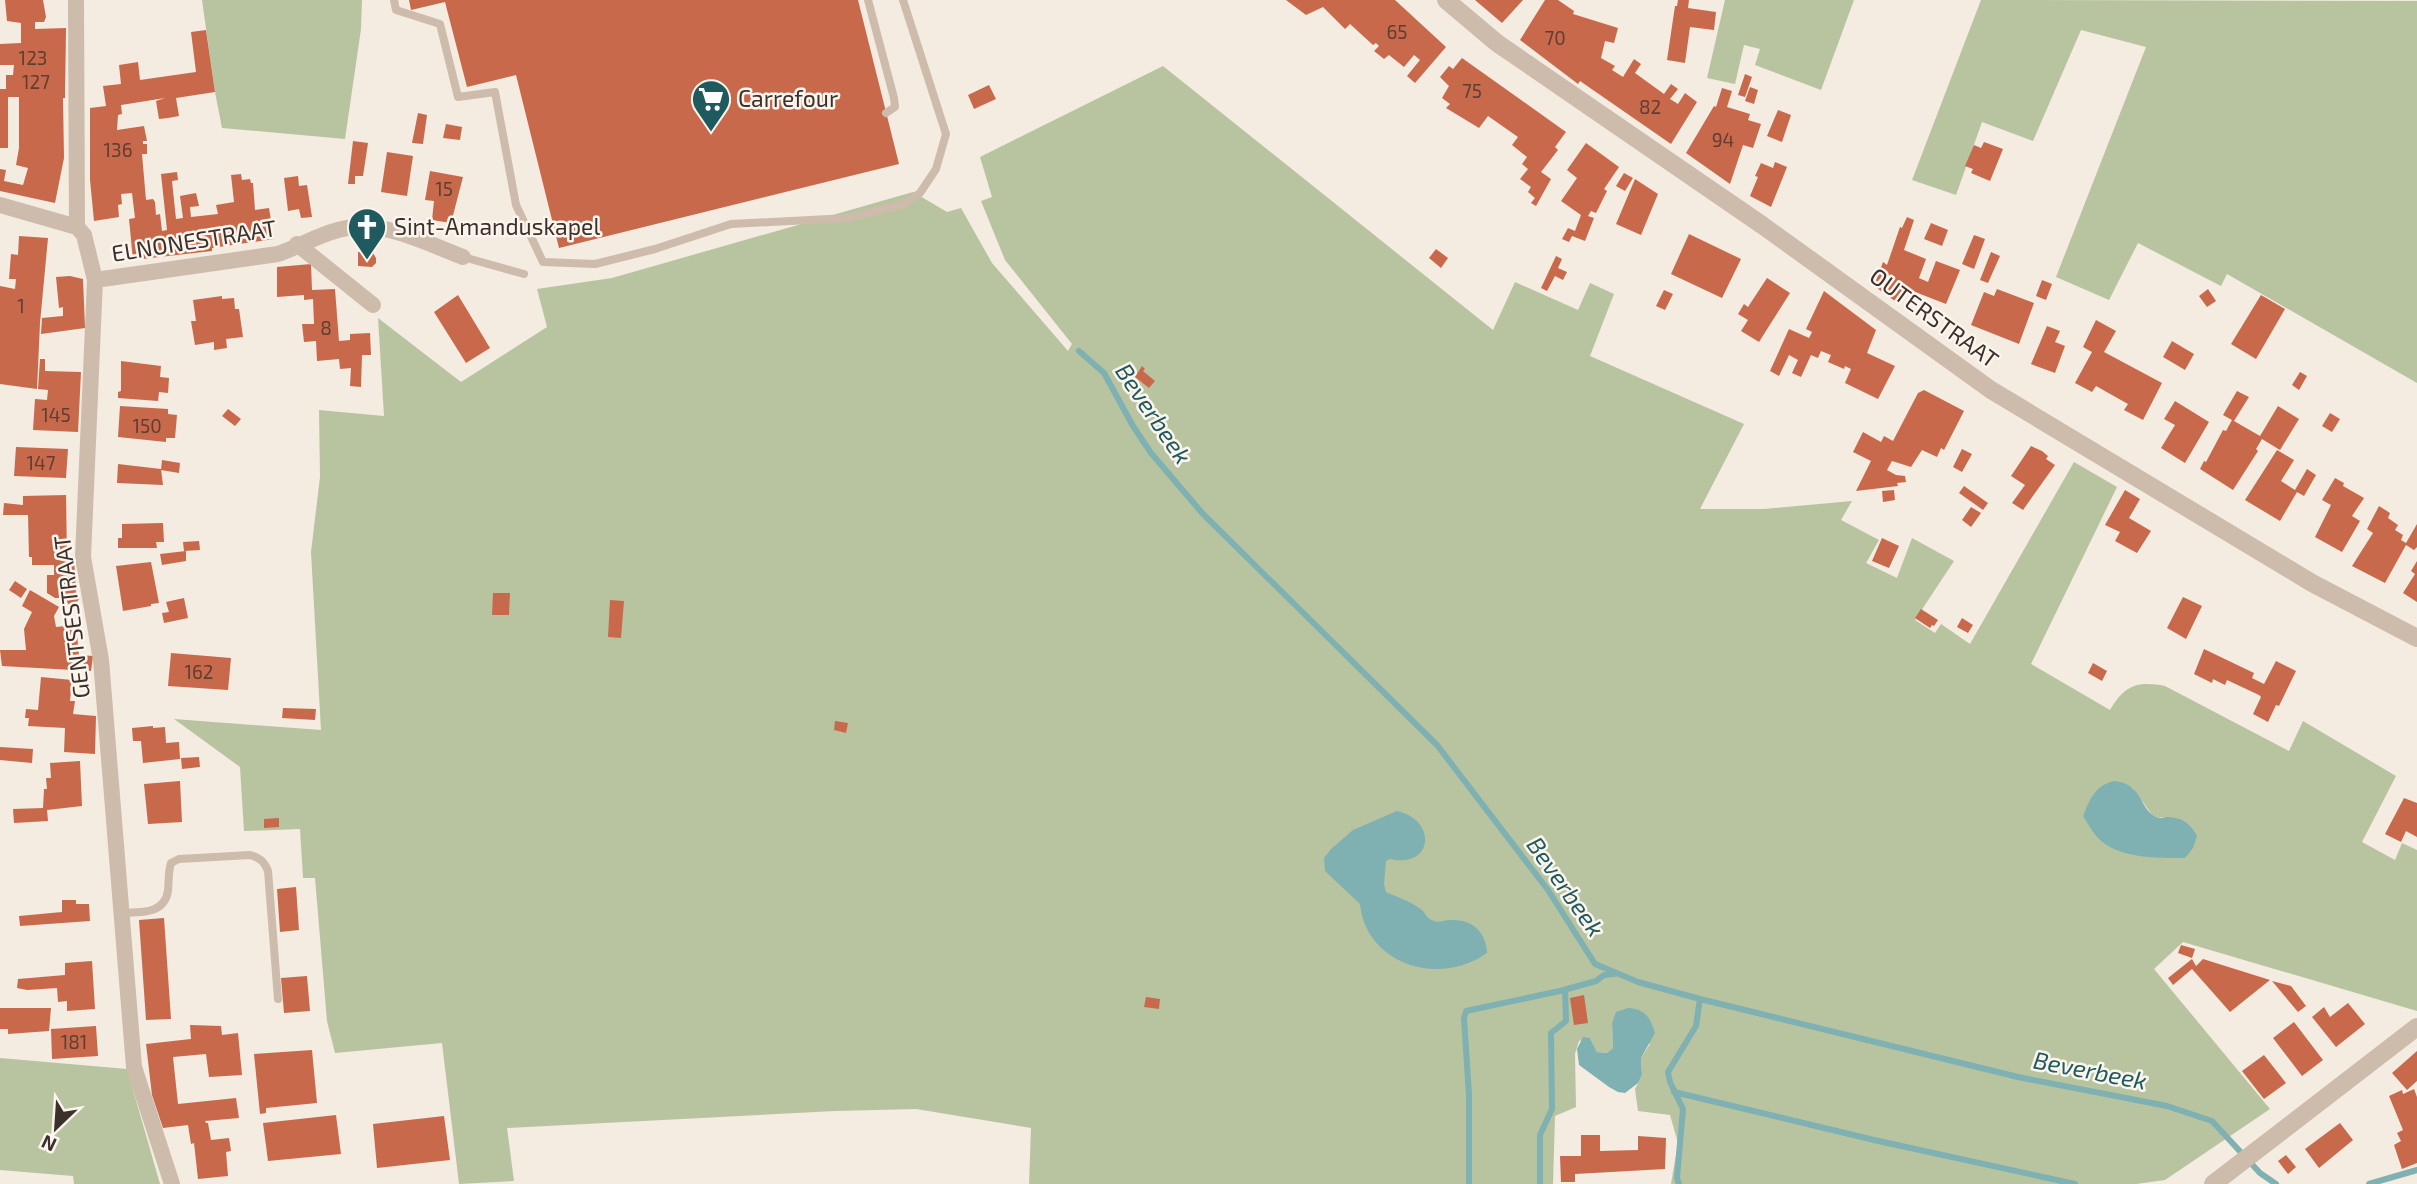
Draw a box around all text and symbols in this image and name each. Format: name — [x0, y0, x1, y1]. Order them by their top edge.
house number: 65 — [1386, 20, 1408, 43]
house number: 70 — [1544, 26, 1566, 49]
house number: 123 — [19, 46, 47, 69]
house number: 127 — [22, 70, 50, 93]
supermarket icon: Carrefour — [690, 78, 732, 133]
house number: 75 — [1462, 79, 1482, 102]
place label: Carrefour — [738, 84, 838, 112]
house number: 82 — [1639, 95, 1661, 118]
house number: 94 — [1712, 128, 1734, 151]
house number: 136 — [104, 138, 133, 161]
house number: 15 — [435, 177, 453, 200]
church icon: Sint-Amanduskapel — [346, 206, 388, 261]
place label: Sint-Amanduskapel — [394, 212, 600, 240]
street label: ELNONESTRAAT — [109, 213, 278, 267]
street label: OUTERSTRAAT — [1865, 261, 2004, 373]
house number: 1 — [17, 294, 25, 317]
house number: 8 — [320, 316, 332, 339]
water label: Beverbeek — [1110, 357, 1198, 469]
house number: 145 — [41, 403, 71, 426]
house number: 150 — [132, 414, 162, 437]
house number: 147 — [27, 451, 56, 474]
street label: GENTSESTRAAT — [47, 534, 95, 700]
house number: 162 — [184, 660, 214, 683]
water label: Beverbeek — [1521, 831, 1611, 942]
house number: 181 — [61, 1030, 87, 1053]
water label: Beverbeek — [2031, 1044, 2149, 1095]
north arrow — [21, 1093, 91, 1163]
text: N — [38, 1131, 60, 1157]

